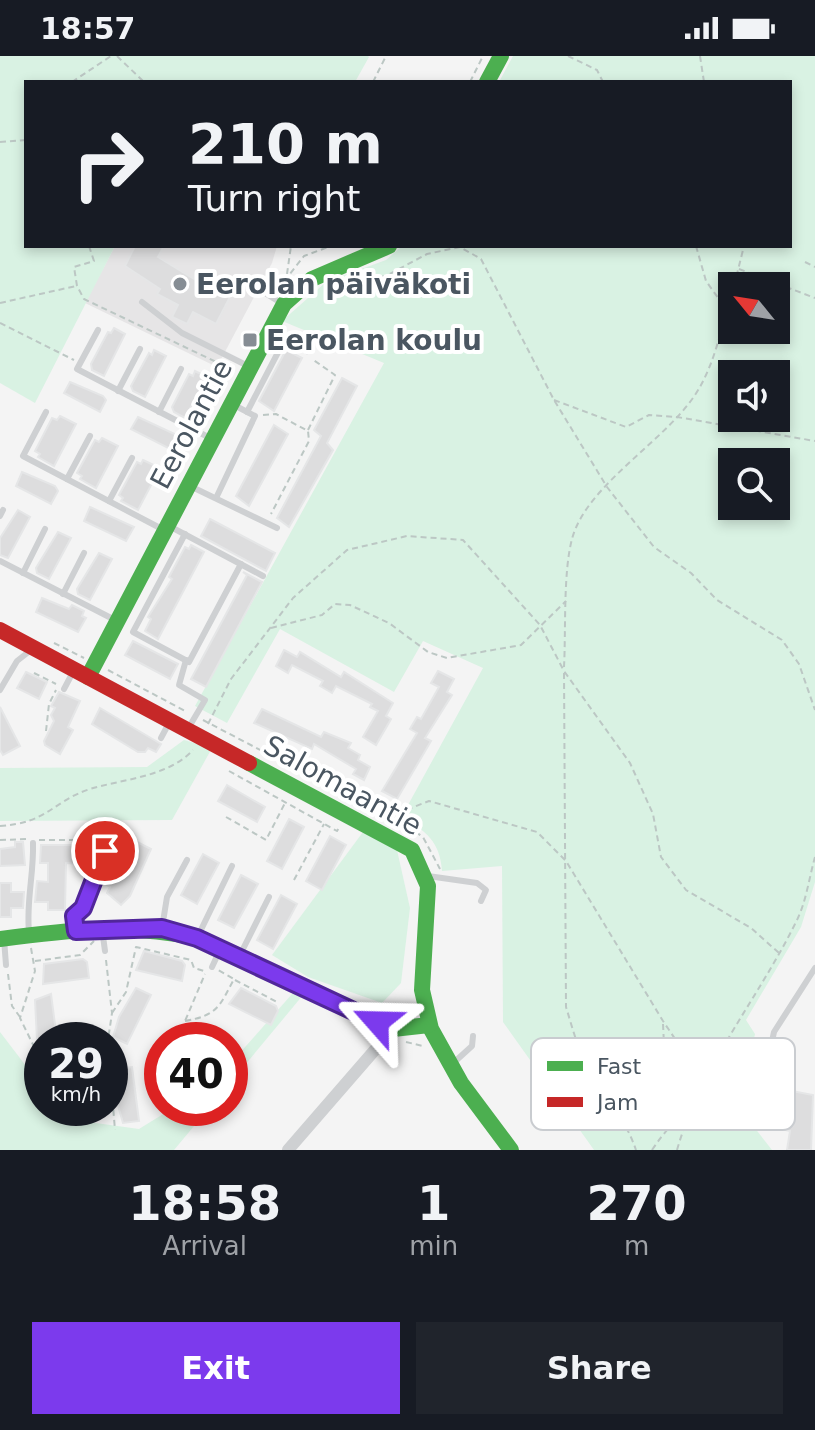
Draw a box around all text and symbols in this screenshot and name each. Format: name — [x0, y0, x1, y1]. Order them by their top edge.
text: 18:57 — [40, 11, 136, 46]
text: 210 m — [188, 111, 383, 176]
icon: right — [56, 112, 160, 216]
text: Turn right — [188, 178, 360, 219]
place label: Eerolan päiväkoti — [196, 268, 471, 301]
north arrow — [718, 272, 790, 344]
map controls — [718, 272, 790, 520]
marker: Eerolan päiväkoti — [171, 275, 189, 293]
place label: Eerolan koulu — [266, 324, 482, 357]
marker: Eerolan koulu — [241, 331, 259, 349]
street label: Eerolantie — [144, 354, 239, 495]
button: sound — [718, 360, 790, 432]
button: search — [718, 448, 790, 520]
street label: Salomaantie — [258, 729, 427, 842]
pin — [71, 817, 139, 885]
icon: arrive — [83, 829, 127, 873]
position arrow — [335, 980, 419, 1064]
speed limit sign: 40 — [144, 1022, 248, 1126]
legend — [531, 1038, 795, 1130]
text: 29 — [48, 1041, 104, 1087]
text: Fast — [597, 1054, 642, 1079]
text: km/h — [51, 1082, 101, 1106]
text: Jam — [595, 1090, 638, 1115]
text: 18:58 — [128, 1175, 281, 1231]
text: 1 — [417, 1175, 450, 1231]
text: 270 — [587, 1175, 687, 1231]
text: Arrival — [162, 1231, 247, 1261]
text: min — [409, 1231, 458, 1261]
text: m — [624, 1231, 649, 1261]
button: Exit — [32, 1322, 400, 1414]
button: Share — [416, 1322, 783, 1414]

